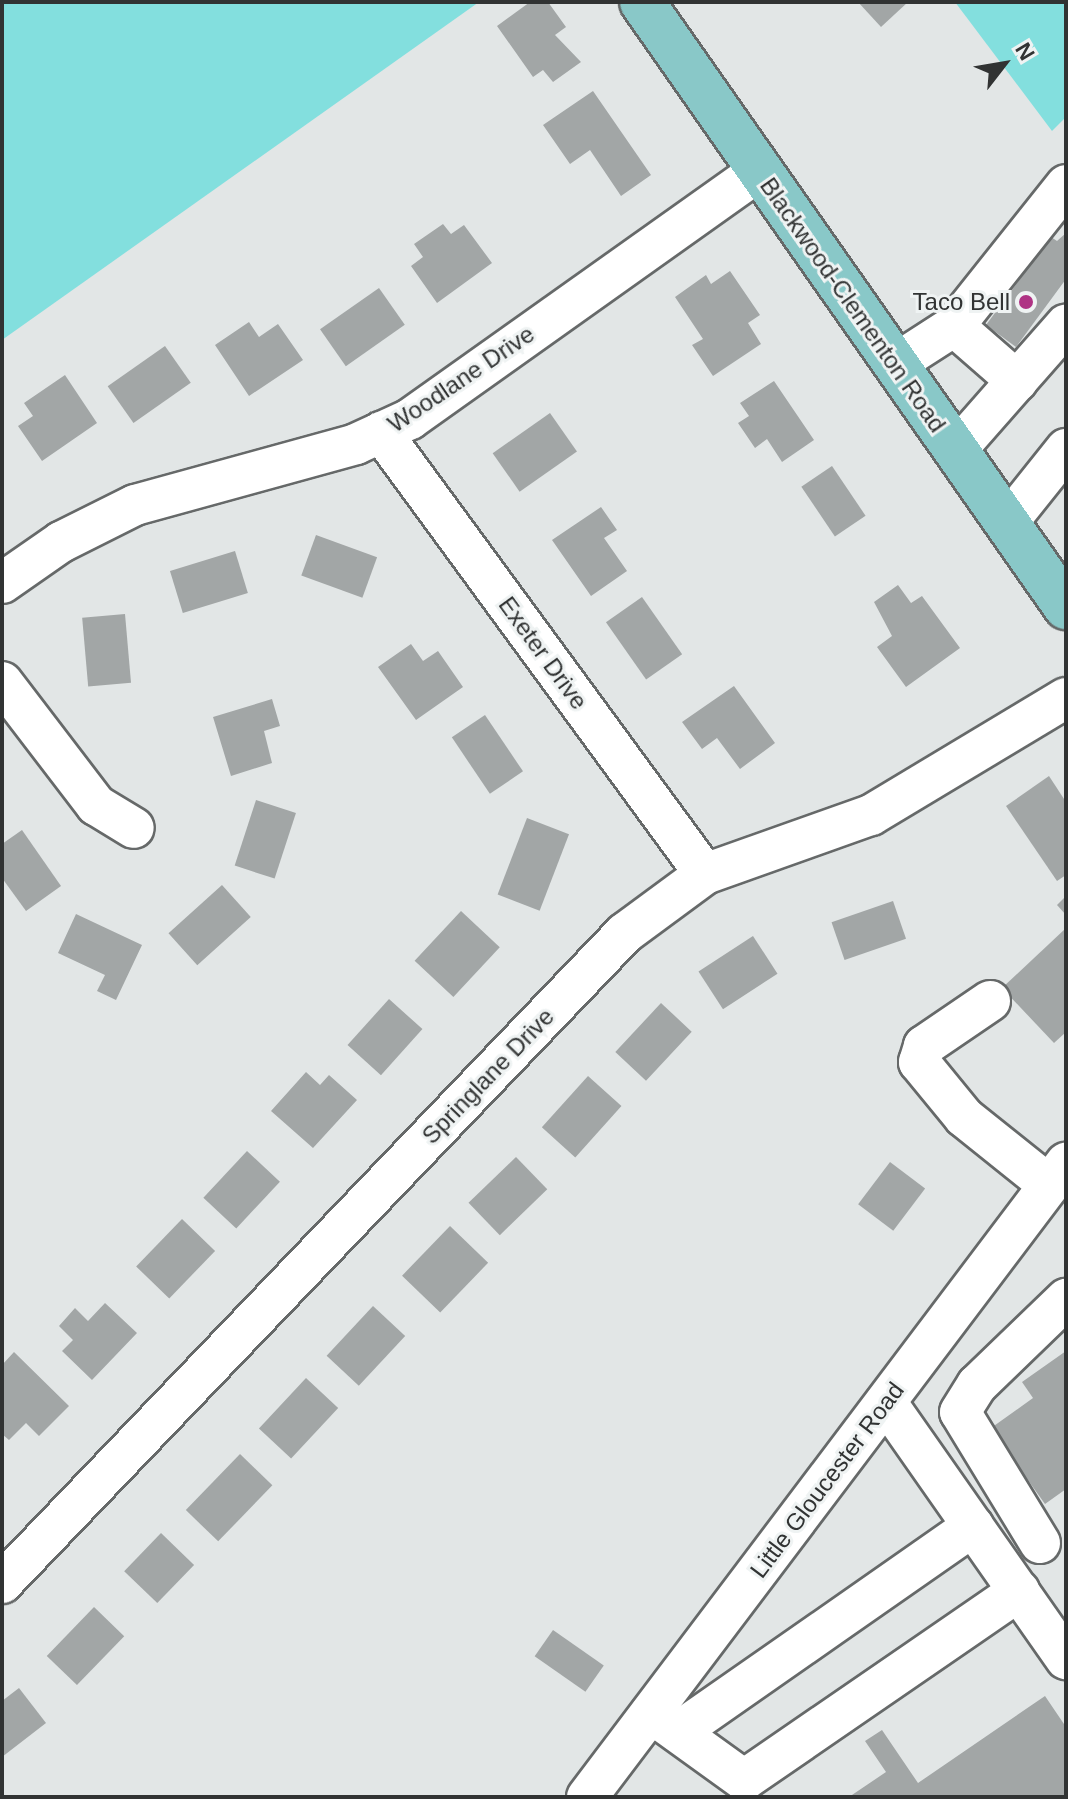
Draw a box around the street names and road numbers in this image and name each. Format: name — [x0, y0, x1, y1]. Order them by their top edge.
street label: Blackwood-Clementon Road — [754, 172, 952, 438]
street label: Woodlane Drive — [382, 319, 540, 439]
street label: Exeter Drive — [493, 591, 593, 715]
street label: Springlane Drive — [416, 1002, 560, 1150]
street label: Little Gloucester Road — [744, 1377, 910, 1583]

